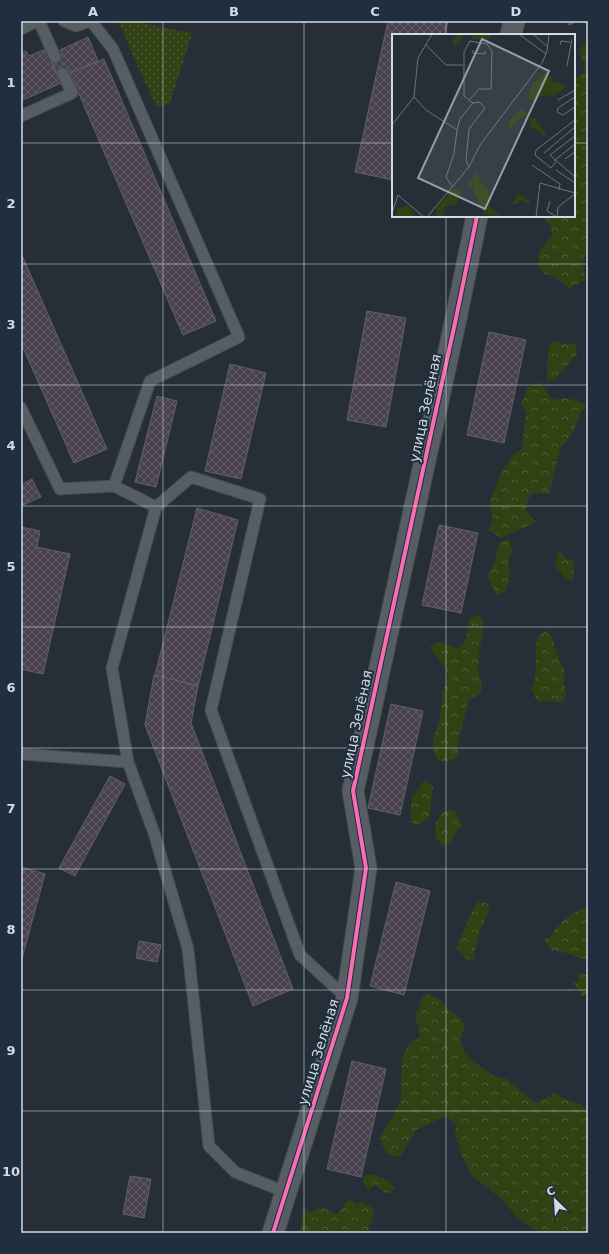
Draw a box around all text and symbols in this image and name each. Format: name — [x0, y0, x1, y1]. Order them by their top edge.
text: A — [88, 4, 98, 19]
text: B — [229, 4, 239, 19]
text: C — [370, 4, 380, 19]
text: D — [511, 4, 522, 19]
inset map — [392, 34, 575, 217]
text: 1 — [6, 75, 16, 90]
text: 2 — [6, 196, 16, 211]
text: 3 — [6, 317, 16, 332]
street label: улица Зелёная — [406, 352, 444, 464]
text: 4 — [6, 438, 16, 453]
text: 5 — [6, 559, 16, 574]
street label: улица Зелёная — [337, 668, 375, 780]
text: 6 — [6, 680, 16, 695]
text: 7 — [6, 801, 16, 816]
text: 8 — [6, 922, 16, 937]
street label: улица Зелёная — [294, 997, 342, 1107]
text: 9 — [6, 1043, 16, 1058]
text: 10 — [2, 1164, 20, 1179]
north arrow — [535, 1180, 575, 1220]
text: С — [545, 1184, 557, 1199]

